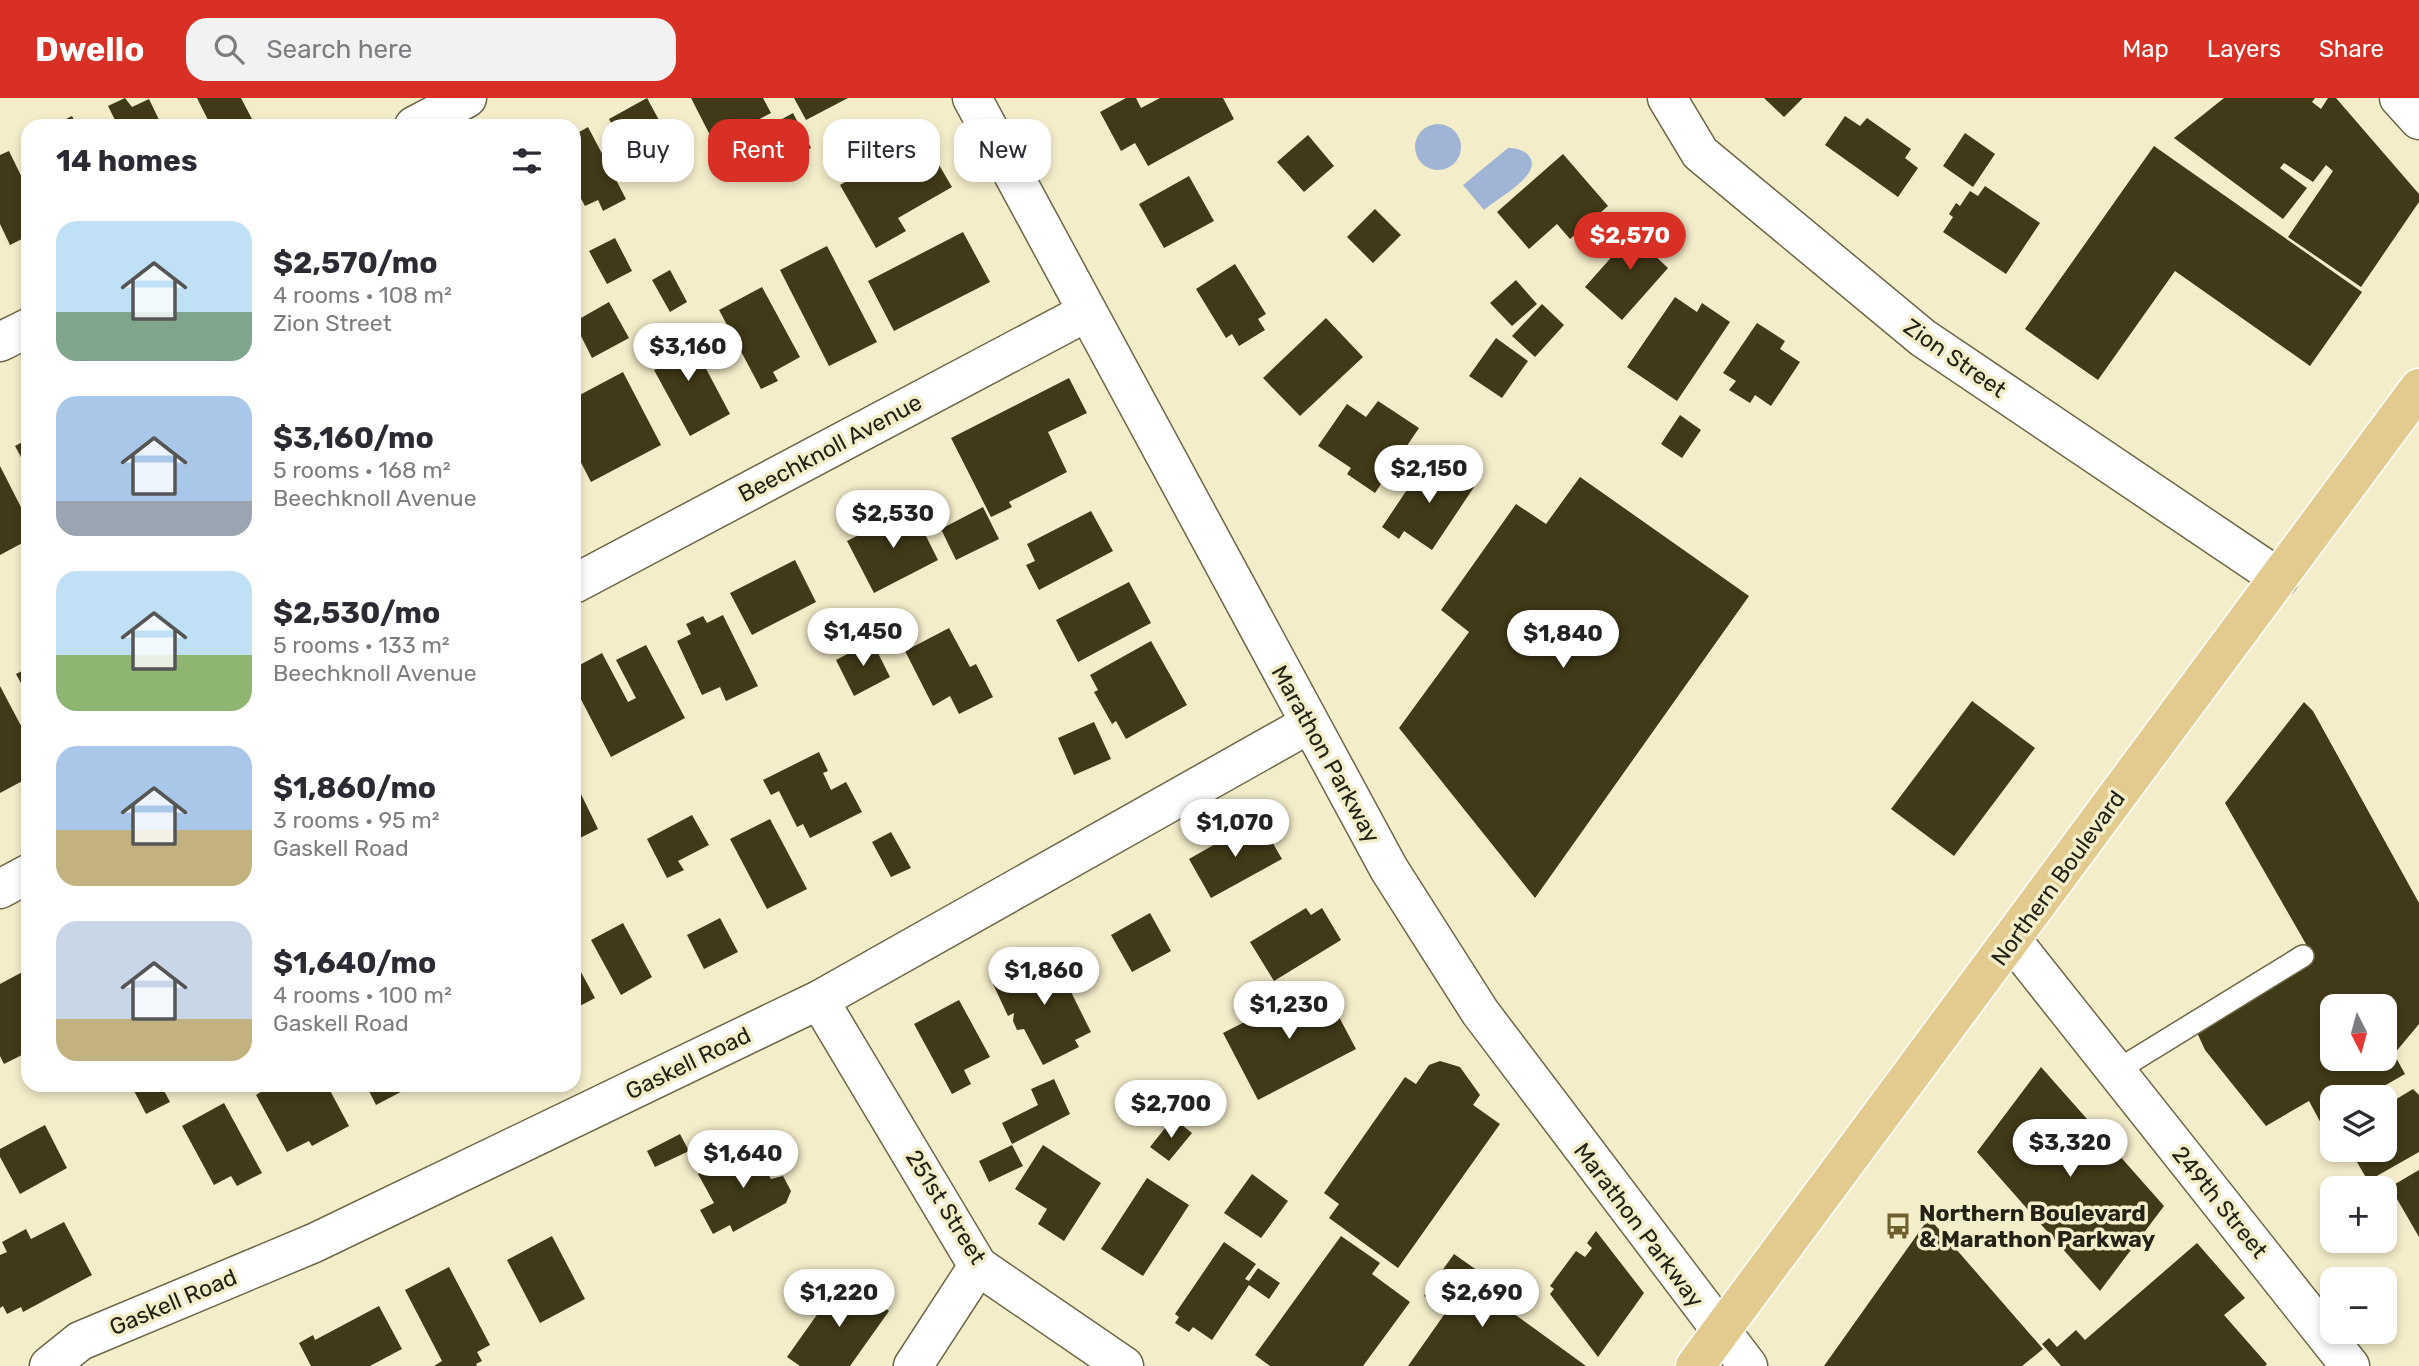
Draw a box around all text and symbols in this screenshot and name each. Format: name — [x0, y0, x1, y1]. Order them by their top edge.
search box — [186, 18, 676, 81]
text: Dwello — [35, 30, 144, 69]
icon: search — [210, 30, 248, 68]
text: Search here — [266, 34, 412, 65]
text: Map — [2122, 35, 2169, 63]
text: Layers — [2207, 35, 2281, 63]
text: Share — [2319, 35, 2384, 63]
chip: Buy — [602, 119, 694, 182]
chip: Rent — [708, 119, 809, 182]
chip: Filters — [823, 119, 940, 182]
chip: New — [954, 119, 1051, 182]
icon: filters — [508, 142, 546, 180]
text: 14 homes — [56, 143, 198, 179]
pin: $2,570 — [1573, 212, 1687, 272]
text: $2,570 — [1590, 221, 1670, 249]
text: $2,570/mo — [273, 245, 438, 281]
icon: home — [112, 249, 196, 333]
text: 4 rooms · 108 m² — [273, 281, 452, 309]
text: Zion Street — [273, 309, 392, 337]
street label: Zion Street — [1898, 313, 2012, 403]
pin: $3,160 — [631, 324, 745, 383]
text: $3,160 — [649, 332, 727, 360]
street label: Beechknoll Avenue — [734, 388, 926, 508]
text: $3,160/mo — [273, 420, 434, 456]
icon: home — [112, 424, 196, 508]
pin: $2,150 — [1372, 446, 1486, 505]
text: $2,150 — [1390, 454, 1468, 482]
text: 5 rooms · 168 m² — [273, 456, 451, 484]
text: Beechknoll Avenue — [273, 484, 477, 512]
pin: $2,530 — [836, 490, 950, 550]
text: $2,530 — [852, 499, 934, 527]
text: $2,530/mo — [273, 595, 440, 631]
icon: home — [112, 599, 196, 683]
pin: $1,450 — [806, 608, 920, 668]
pin: $1,840 — [1506, 610, 1620, 670]
text: $1,450 — [823, 617, 903, 645]
text: $1,840 — [1523, 619, 1603, 647]
text: 5 rooms · 133 m² — [273, 631, 450, 659]
text: Beechknoll Avenue — [273, 659, 477, 687]
street label: Marathon Parkway — [1266, 660, 1387, 848]
text: $1,860/mo — [273, 770, 436, 806]
icon: home — [112, 774, 196, 858]
street label: Northern Boulevard — [1985, 785, 2131, 971]
pin: $1,070 — [1178, 800, 1292, 859]
text: 3 rooms · 95 m² — [273, 806, 440, 834]
text: $1,070 — [1196, 808, 1274, 836]
text: Gaskell Road — [273, 834, 409, 862]
text: $1,640/mo — [273, 945, 436, 981]
pin: $1,860 — [987, 948, 1101, 1007]
icon: home — [112, 949, 196, 1033]
text: $1,860 — [1004, 956, 1084, 984]
text: 4 rooms · 100 m² — [273, 981, 452, 1009]
pin: $1,230 — [1232, 982, 1346, 1041]
text: $1,230 — [1250, 990, 1328, 1018]
north arrow — [2320, 994, 2398, 1071]
map controls — [2320, 994, 2397, 1344]
text: Gaskell Road — [273, 1009, 409, 1037]
street label: Gaskell Road — [621, 1021, 755, 1105]
pin: $2,700 — [1114, 1080, 1228, 1140]
button: layers — [2320, 1085, 2397, 1162]
text: $2,700 — [1131, 1089, 1211, 1117]
pin: $3,320 — [2013, 1119, 2127, 1179]
text: $3,320 — [2029, 1128, 2111, 1156]
pin: $1,640 — [686, 1130, 800, 1190]
street label: Marathon Parkway — [1568, 1137, 1710, 1313]
text: $1,640 — [703, 1139, 783, 1167]
street label: 249th Street — [2166, 1140, 2274, 1264]
street label: 251st Street — [900, 1145, 992, 1269]
button: + — [2320, 1176, 2397, 1253]
place label: Northern Boulevard & Marathon Parkway — [1919, 1199, 2156, 1253]
bus stop icon: Northern Boulevard & Marathon Parkway — [1883, 1211, 1913, 1241]
street label: Gaskell Road — [105, 1263, 241, 1341]
button: − — [2320, 1267, 2397, 1344]
pin: $1,220 — [782, 1270, 896, 1329]
pin: $2,690 — [1425, 1270, 1539, 1329]
text: $1,220 — [800, 1278, 878, 1306]
text: $2,690 — [1441, 1278, 1523, 1306]

